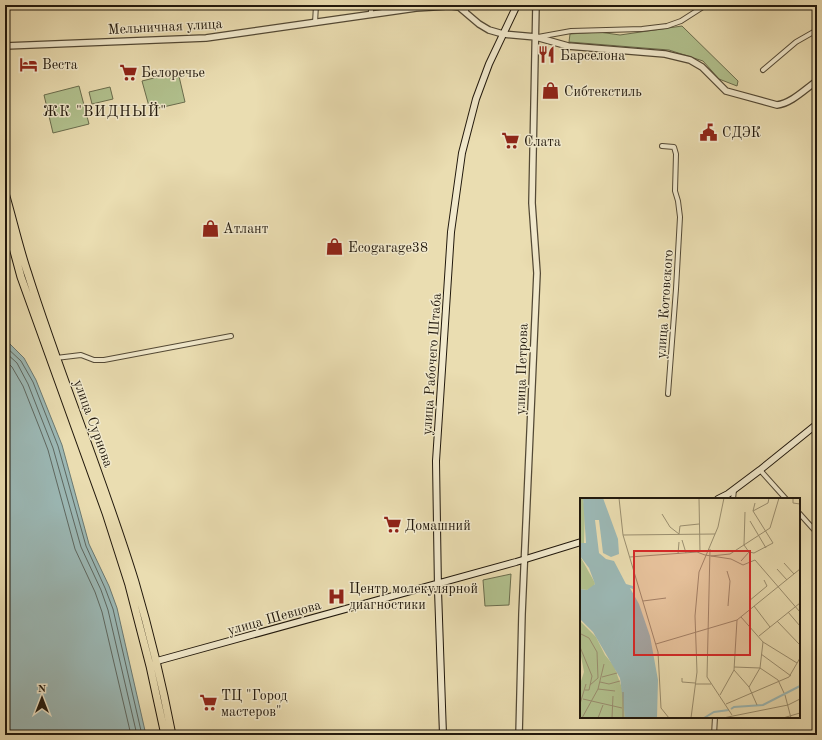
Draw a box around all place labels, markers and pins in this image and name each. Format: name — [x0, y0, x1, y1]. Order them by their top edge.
restaurant icon: Барселона — [537, 45, 557, 65]
place label: Барселона — [560, 49, 625, 63]
hotel icon: Веста — [19, 54, 39, 74]
place label: Веста — [42, 58, 78, 72]
supermarket icon: Белоречье — [118, 62, 138, 82]
place label: Белоречье — [141, 66, 205, 80]
shop icon: Сибтекстиль — [541, 81, 561, 101]
place label: Сибтекстиль — [564, 85, 642, 99]
public building icon: СДЭК — [699, 122, 719, 142]
place label: СДЭК — [722, 126, 761, 140]
supermarket icon: Слата — [501, 131, 521, 151]
place label: Слата — [524, 135, 561, 149]
shop icon: Атлант — [200, 218, 220, 238]
place label: Атлант — [223, 222, 269, 236]
shop icon: Ecogarage38 — [325, 237, 345, 257]
place label: Ecogarage38 — [348, 241, 428, 255]
supermarket icon: Домашний — [382, 515, 402, 535]
place label: Домашний — [405, 519, 471, 533]
place label: Центр молекулярной диагностики — [349, 582, 478, 612]
hospital icon: Центр молекулярной диагностики — [326, 586, 346, 606]
place label: ТЦ "Город мастеров" — [221, 689, 287, 719]
supermarket icon: ТЦ "Город мастеров" — [198, 693, 218, 713]

